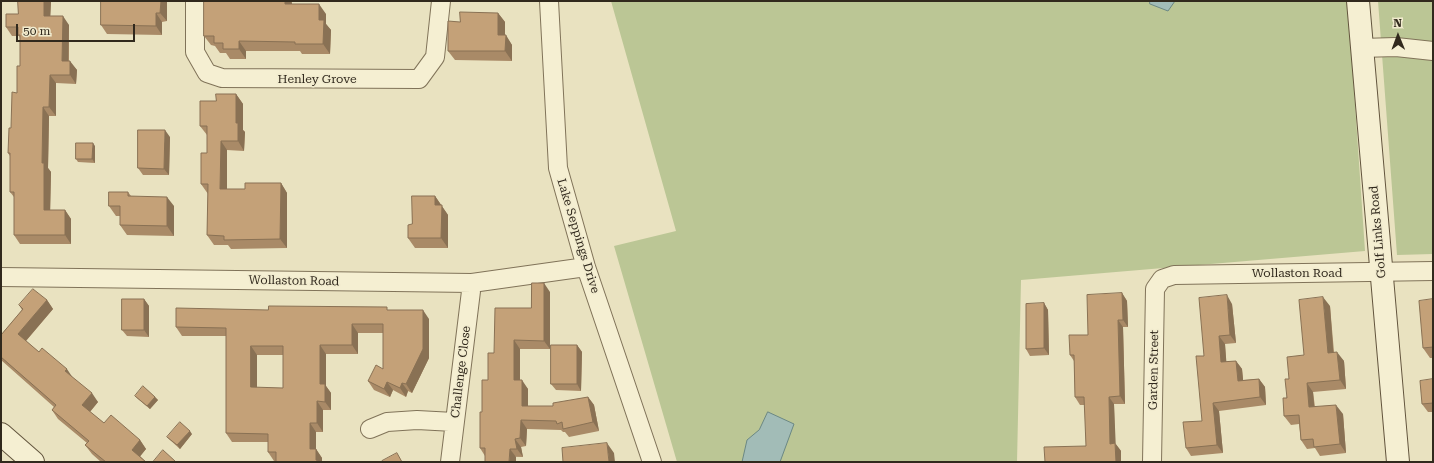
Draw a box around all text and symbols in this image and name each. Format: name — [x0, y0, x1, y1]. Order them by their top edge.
scale bar — [18, 16, 137, 42]
north arrow — [1378, 16, 1418, 56]
text: N — [1393, 17, 1402, 30]
text: 50 m — [23, 24, 50, 38]
street label: Henley Grove — [278, 72, 356, 86]
street label: Lake Seppings Drive — [554, 177, 602, 295]
street label: Golf Links Road — [1367, 185, 1389, 279]
street label: Wollaston Road — [1252, 266, 1342, 280]
street label: Wollaston Road — [249, 273, 339, 289]
street label: Challenge Close — [448, 325, 474, 419]
street label: Garden Street — [1146, 330, 1162, 410]

